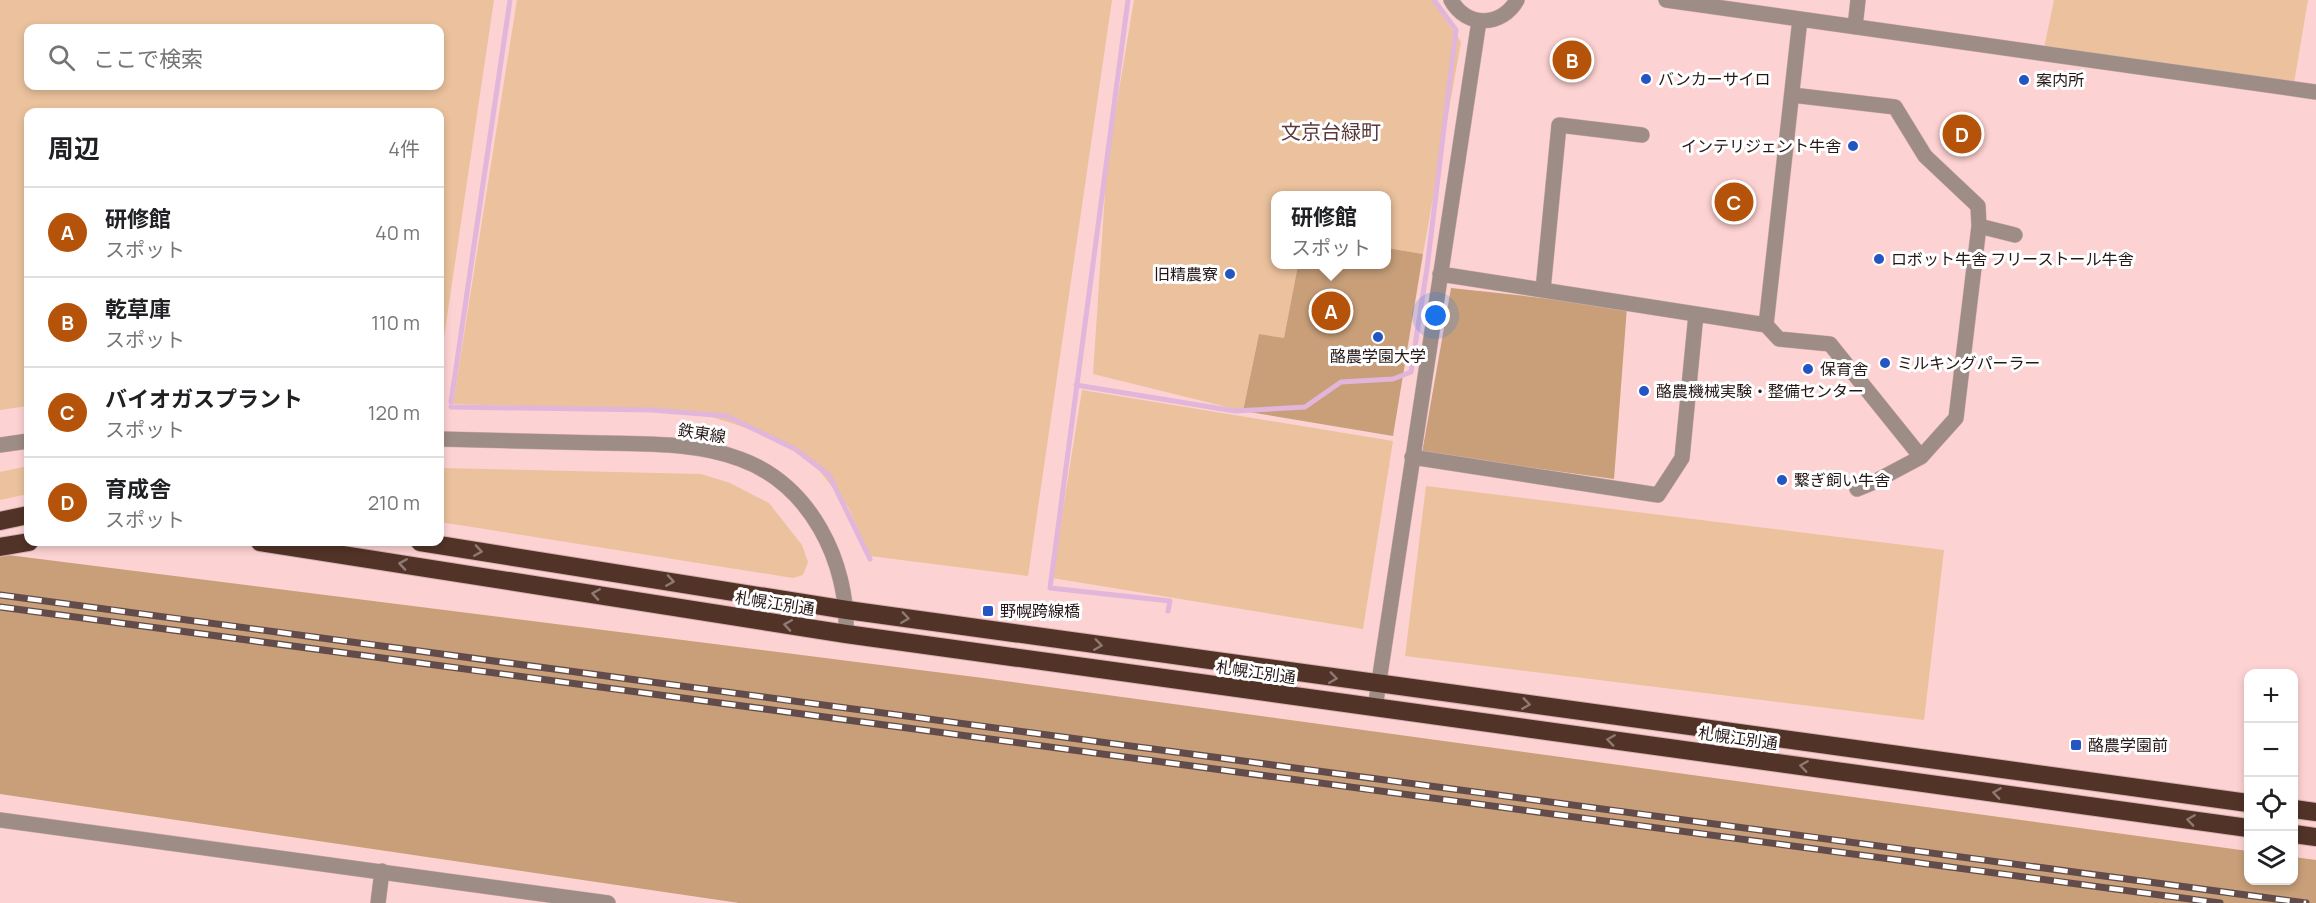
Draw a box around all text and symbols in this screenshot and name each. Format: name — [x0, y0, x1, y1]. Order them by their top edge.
search box — [24, 24, 444, 90]
pin: B — [1552, 38, 1592, 82]
icon: search — [45, 41, 78, 74]
text: ここで検索 — [93, 44, 203, 74]
place label: バンカーサイロ — [1658, 68, 1770, 90]
place label: 案内所 — [2036, 69, 2084, 91]
marker: バンカーサイロ — [1639, 72, 1653, 86]
marker: 案内所 — [2017, 73, 2031, 87]
pin: D — [1942, 112, 1982, 156]
district label: 文京台緑町 — [1281, 118, 1381, 145]
text: 周辺 — [48, 130, 100, 166]
text: 4件 — [388, 135, 420, 162]
place label: インテリジェント牛舎 — [1681, 135, 1841, 157]
marker: インテリジェント牛舎 — [1846, 139, 1860, 153]
pin: C — [1714, 180, 1754, 224]
popup — [1271, 191, 1391, 269]
text: 研修館 — [1291, 202, 1357, 232]
text: 研修館 — [105, 204, 171, 234]
text: A — [61, 219, 74, 246]
text: 40 m — [375, 219, 420, 246]
text: スポット — [1291, 234, 1371, 261]
text: スポット — [105, 236, 185, 263]
place label: ロボット牛舎 フリーストール牛舎 — [1891, 248, 2133, 270]
marker: ロボット牛舎 フリーストール牛舎 — [1872, 252, 1886, 266]
place label: 旧精農寮 — [1154, 263, 1218, 285]
marker: 旧精農寮 — [1223, 267, 1237, 281]
pin: A — [1312, 288, 1350, 334]
text: 乾草庫 — [105, 294, 171, 324]
your location — [1421, 301, 1450, 330]
text: B — [61, 309, 74, 336]
text: 110 m — [371, 309, 420, 336]
text: スポット — [105, 326, 185, 353]
marker: 酪農学園大学 — [1371, 330, 1385, 344]
place label: 酪農学園大学 — [1330, 345, 1426, 367]
place label: ミルキングパーラー — [1897, 352, 2041, 374]
marker: ミルキングパーラー — [1878, 356, 1892, 370]
place label: 保育舎 — [1820, 358, 1868, 380]
marker: 保育舎 — [1801, 362, 1815, 376]
place label: 酪農機械実験・整備センター — [1656, 380, 1864, 402]
text: バイオガスプラント — [105, 384, 303, 414]
marker: 酪農機械実験・整備センター — [1637, 384, 1651, 398]
text: C — [60, 399, 75, 426]
text: 120 m — [368, 399, 420, 426]
text: スポット — [105, 416, 185, 443]
street label: 鉄東線 — [677, 418, 727, 448]
place label: 繋ぎ飼い牛舎 — [1794, 469, 1890, 491]
marker: 繋ぎ飼い牛舎 — [1775, 473, 1789, 487]
text: 育成舎 — [105, 474, 171, 504]
text: D — [60, 489, 75, 516]
text: 210 m — [368, 489, 420, 516]
text: スポット — [105, 506, 185, 533]
one-way arrow — [473, 544, 482, 556]
one-way arrow — [398, 558, 408, 571]
one-way arrow — [666, 575, 675, 587]
street label: 札幌江別通 — [734, 586, 816, 620]
one-way arrow — [591, 589, 600, 601]
place label: 野幌跨線橋 — [1000, 600, 1080, 622]
marker: 野幌跨線橋 — [981, 604, 995, 618]
one-way arrow — [901, 611, 910, 623]
one-way arrow — [784, 619, 793, 631]
one-way arrow — [1094, 638, 1103, 650]
street label: 札幌江別通 — [1215, 656, 1297, 688]
map controls — [2244, 669, 2298, 885]
button: + — [2244, 669, 2298, 723]
one-way arrow — [1328, 671, 1338, 683]
one-way arrow — [1522, 698, 1531, 710]
street label: 札幌江別通 — [1697, 722, 1779, 754]
button: − — [2244, 723, 2298, 777]
place label: 酪農学園前 — [2088, 734, 2168, 756]
one-way arrow — [1606, 735, 1616, 747]
marker: 酪農学園前 — [2069, 738, 2083, 752]
one-way arrow — [1800, 761, 1809, 773]
button: locate — [2244, 777, 2298, 831]
one-way arrow — [1993, 788, 2002, 800]
one-way arrow — [2186, 814, 2195, 826]
button: layers — [2244, 831, 2298, 885]

